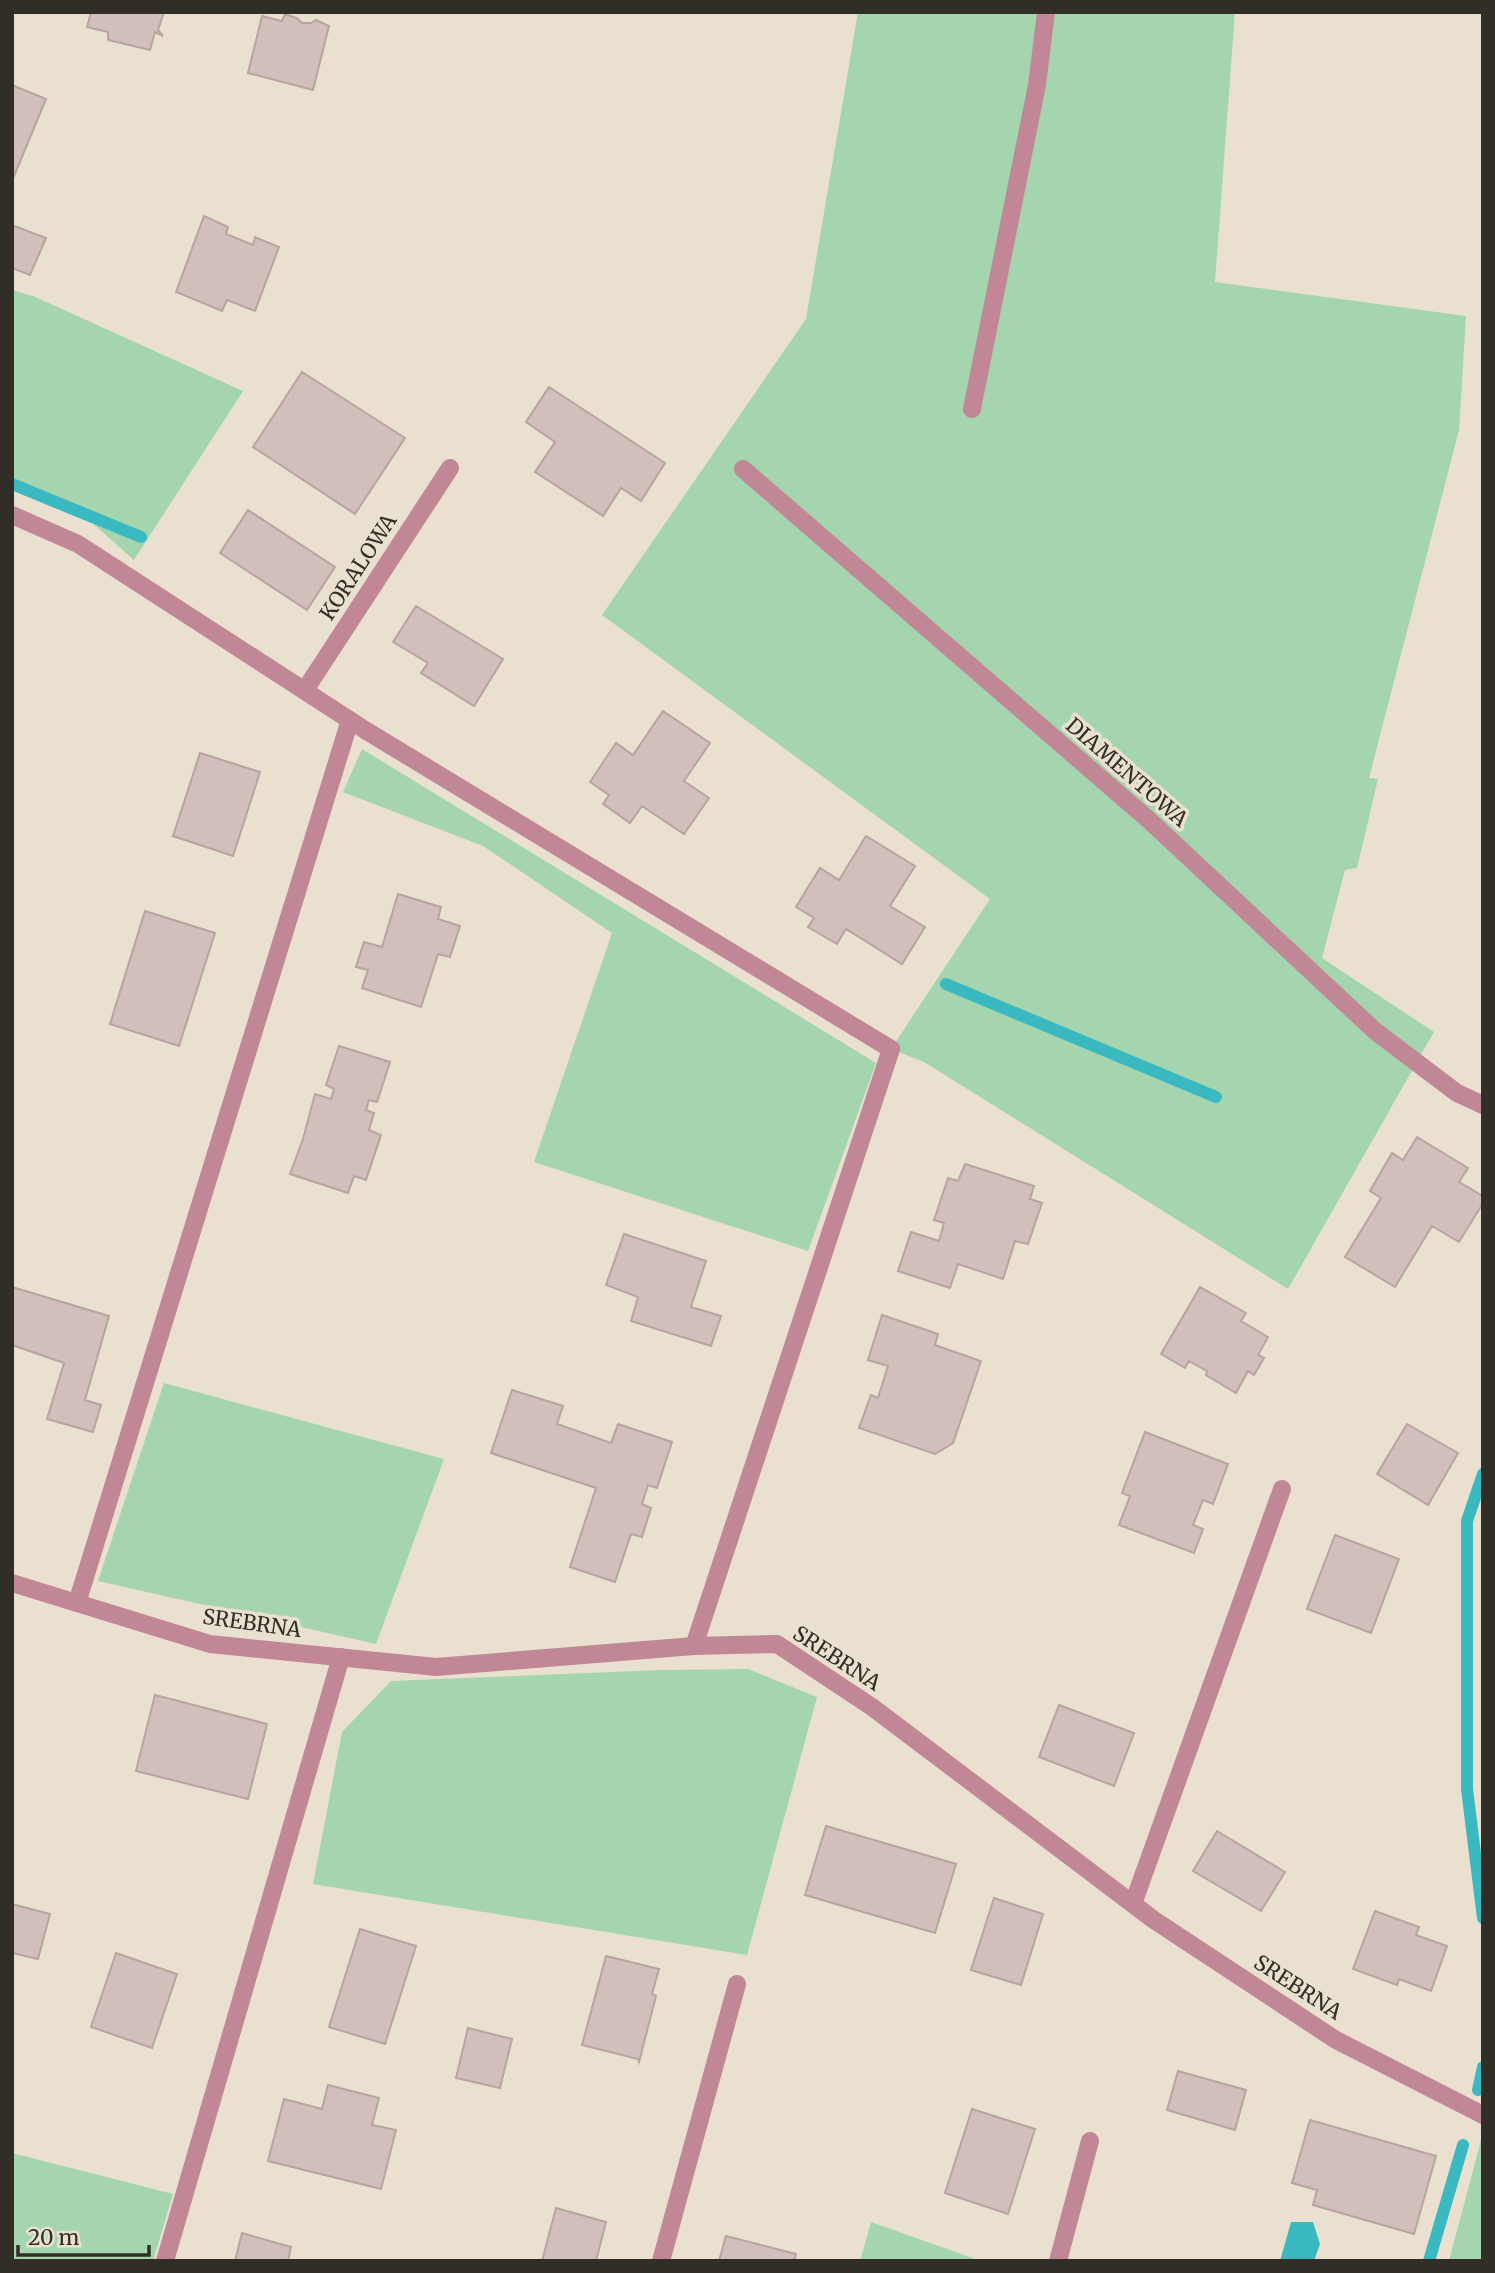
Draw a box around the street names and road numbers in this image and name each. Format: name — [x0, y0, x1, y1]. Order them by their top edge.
street label: KORALOWA — [314, 509, 402, 625]
street label: DIAMENTOWA — [1060, 712, 1194, 833]
street label: SREBRNA — [201, 1603, 303, 1643]
street label: SREBRNA — [788, 1620, 886, 1697]
street label: SREBRNA — [1249, 1949, 1347, 2026]

